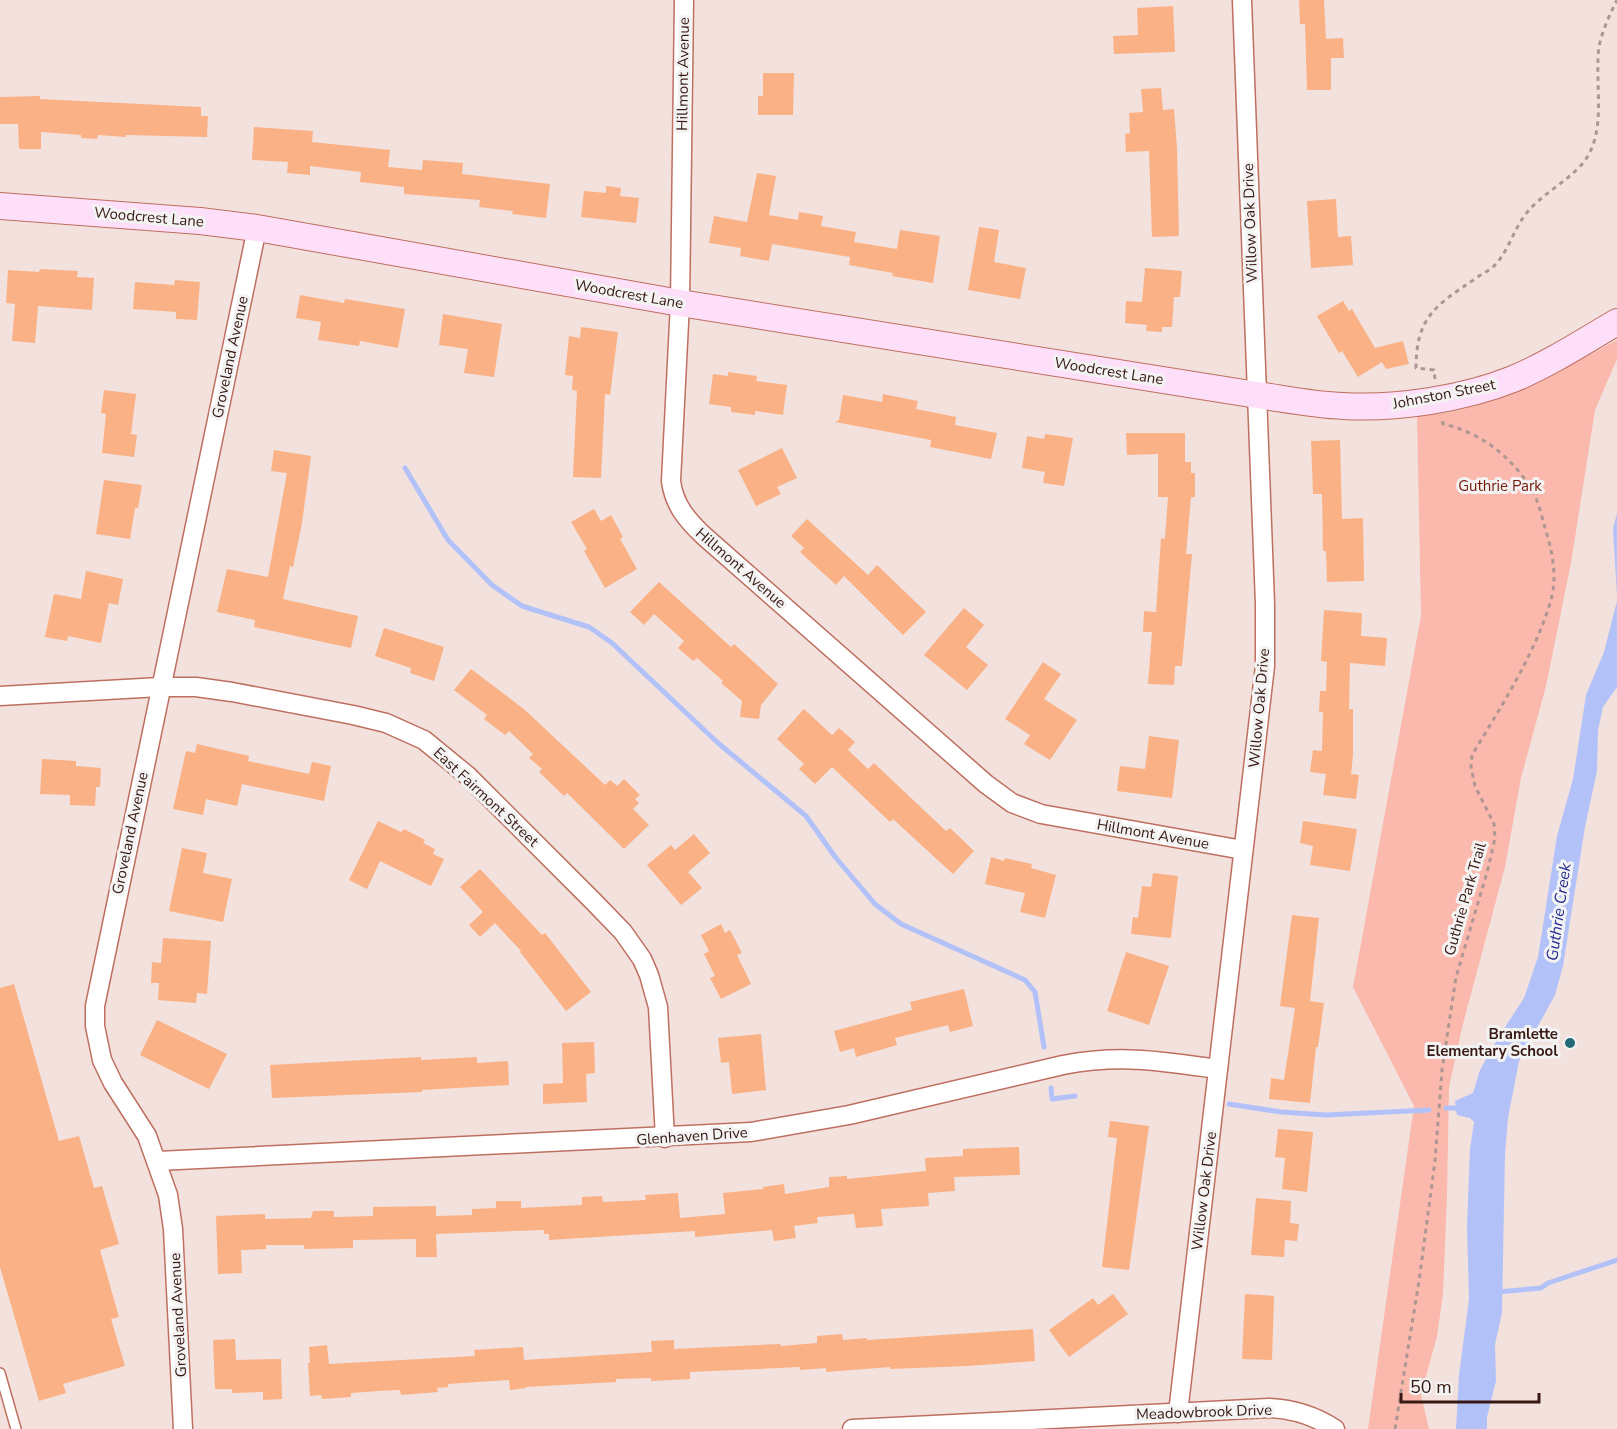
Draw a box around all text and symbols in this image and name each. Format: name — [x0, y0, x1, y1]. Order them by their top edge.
street label: Hillmont Avenue — [672, 17, 694, 131]
street label: Willow Oak Drive — [1238, 163, 1262, 283]
street label: Woodcrest Lane — [93, 202, 205, 232]
street label: Woodcrest Lane — [573, 275, 685, 313]
street label: Groveland Avenue — [207, 294, 253, 420]
street label: Woodcrest Lane — [1053, 353, 1165, 389]
street label: Johnston Street — [1390, 374, 1498, 414]
park label: Guthrie Park — [1458, 476, 1542, 496]
street label: Hillmont Avenue — [692, 523, 790, 613]
street label: Willow Oak Drive — [1244, 647, 1274, 769]
street label: East Fairmont Street — [429, 743, 544, 852]
street label: Groveland Avenue — [107, 770, 153, 896]
street label: Hillmont Avenue — [1095, 814, 1211, 854]
street label: Guthrie Park Trail — [1439, 840, 1491, 958]
water label: Guthrie Creek — [1541, 861, 1577, 962]
place label: Bramlette Elementary School — [1427, 1024, 1558, 1061]
marker: Bramlette Elementary School — [1563, 1036, 1577, 1050]
street label: Glenhaven Drive — [636, 1122, 748, 1150]
street label: Willow Oak Drive — [1187, 1130, 1221, 1252]
street label: Groveland Avenue — [165, 1252, 191, 1378]
scale bar — [1401, 1366, 1539, 1404]
text: 50 m — [1410, 1375, 1452, 1399]
street label: Meadowbrook Drive — [1136, 1400, 1272, 1424]

